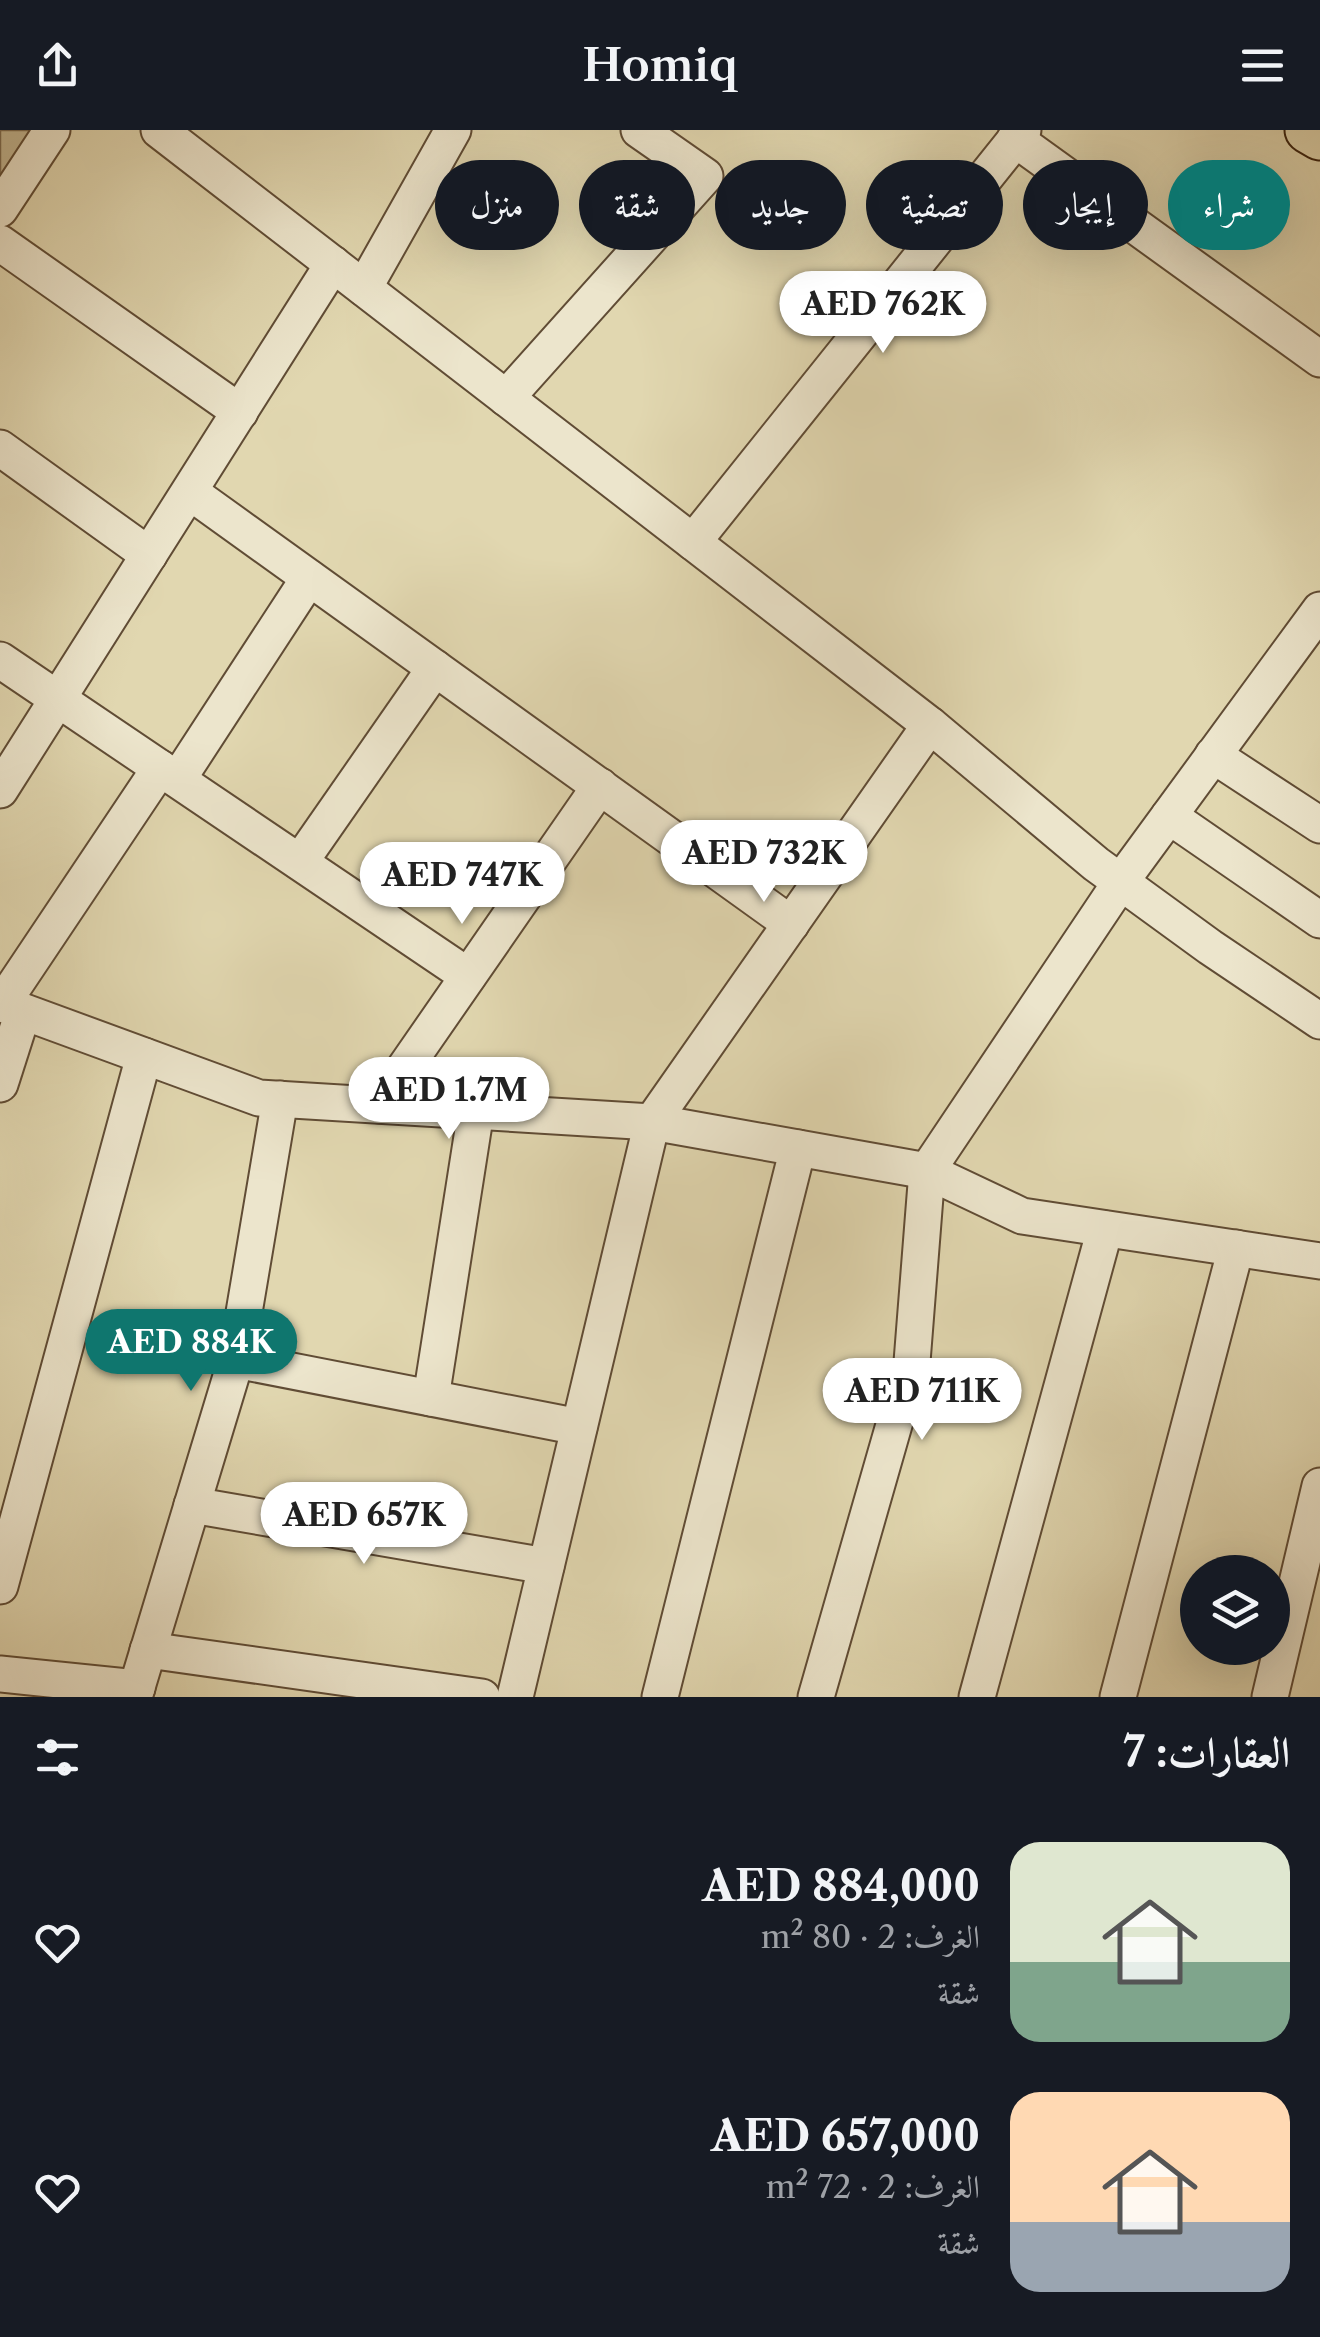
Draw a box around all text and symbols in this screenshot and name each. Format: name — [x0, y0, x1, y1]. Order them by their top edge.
text: Homiq — [582, 37, 738, 93]
icon: share — [30, 38, 85, 93]
icon: menu — [1235, 38, 1290, 93]
chip: منزل — [435, 160, 559, 250]
chip: شقة — [579, 160, 695, 250]
chip: جديد — [715, 160, 846, 250]
chip: تصفية — [866, 160, 1003, 250]
chip: إيجار — [1023, 160, 1148, 250]
chip: شراء — [1168, 160, 1290, 250]
pin: AED 762K — [780, 271, 986, 356]
text: AED 762K — [801, 284, 965, 323]
pin: AED 732K — [661, 820, 867, 905]
text: AED 732K — [683, 833, 845, 872]
pin: AED 747K — [359, 842, 565, 927]
text: AED 747K — [382, 855, 542, 894]
pin: AED 1.7M — [346, 1057, 552, 1142]
text: AED 1.7M — [370, 1070, 528, 1109]
pin: AED 884K — [88, 1309, 294, 1394]
text: AED 884K — [107, 1322, 275, 1361]
pin: AED 711K — [819, 1358, 1025, 1443]
text: AED 711K — [845, 1371, 999, 1410]
pin: AED 657K — [261, 1482, 467, 1567]
text: AED 657K — [283, 1495, 445, 1534]
map controls — [1180, 1555, 1290, 1665]
button: layers — [1180, 1555, 1290, 1665]
text: العقارات: 7 — [1123, 1726, 1290, 1778]
icon: filters — [30, 1730, 85, 1785]
text: AED 884,000 — [702, 1860, 980, 1912]
icon: home — [1090, 1882, 1210, 2002]
icon: heart — [30, 1915, 85, 1970]
text: الغرف: 2 · 80 m² — [761, 1917, 980, 1956]
text: شقة — [938, 1973, 980, 2012]
text: AED 657,000 — [711, 2110, 980, 2162]
icon: home — [1090, 2132, 1210, 2252]
icon: heart — [30, 2165, 85, 2220]
text: الغرف: 2 · 72 m² — [766, 2167, 980, 2206]
text: شقة — [938, 2223, 980, 2262]

